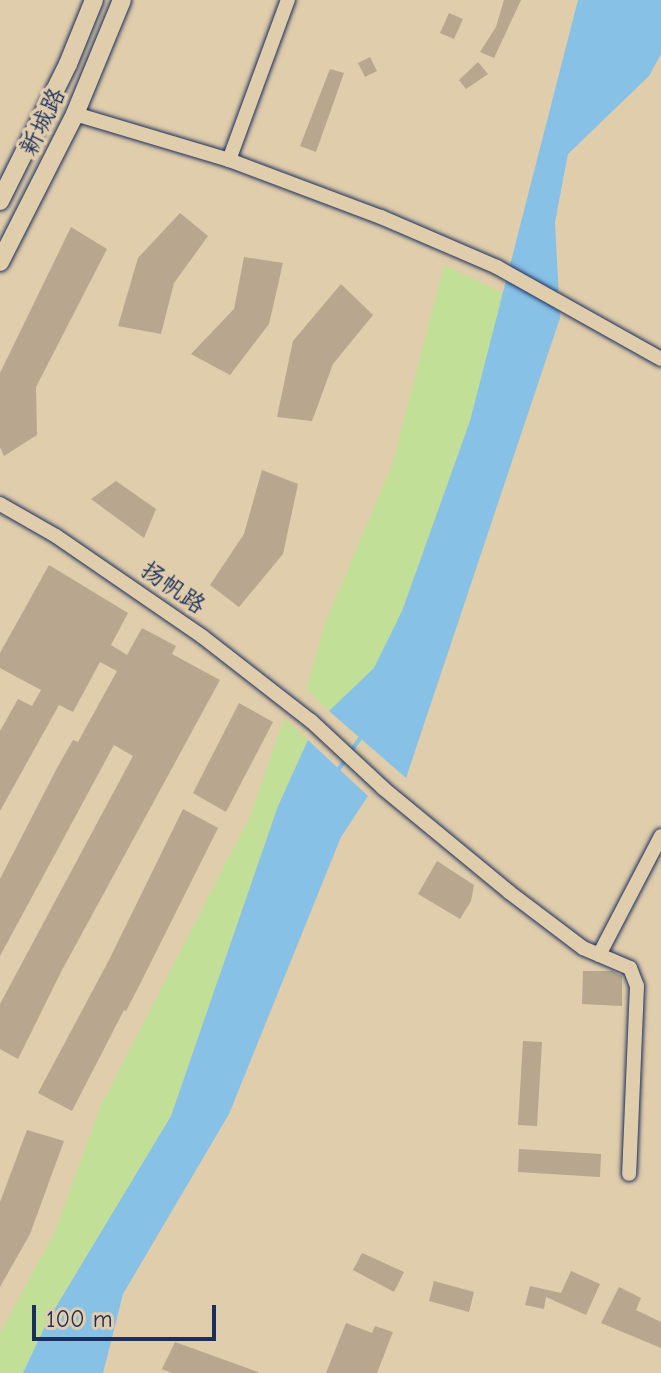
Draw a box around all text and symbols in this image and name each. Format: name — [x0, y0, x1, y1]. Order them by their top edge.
street label: 新城路 — [14, 83, 72, 161]
street label: 扬帆路 — [135, 556, 211, 620]
scale bar — [36, 1289, 220, 1339]
text: 100 m — [46, 1305, 113, 1333]

